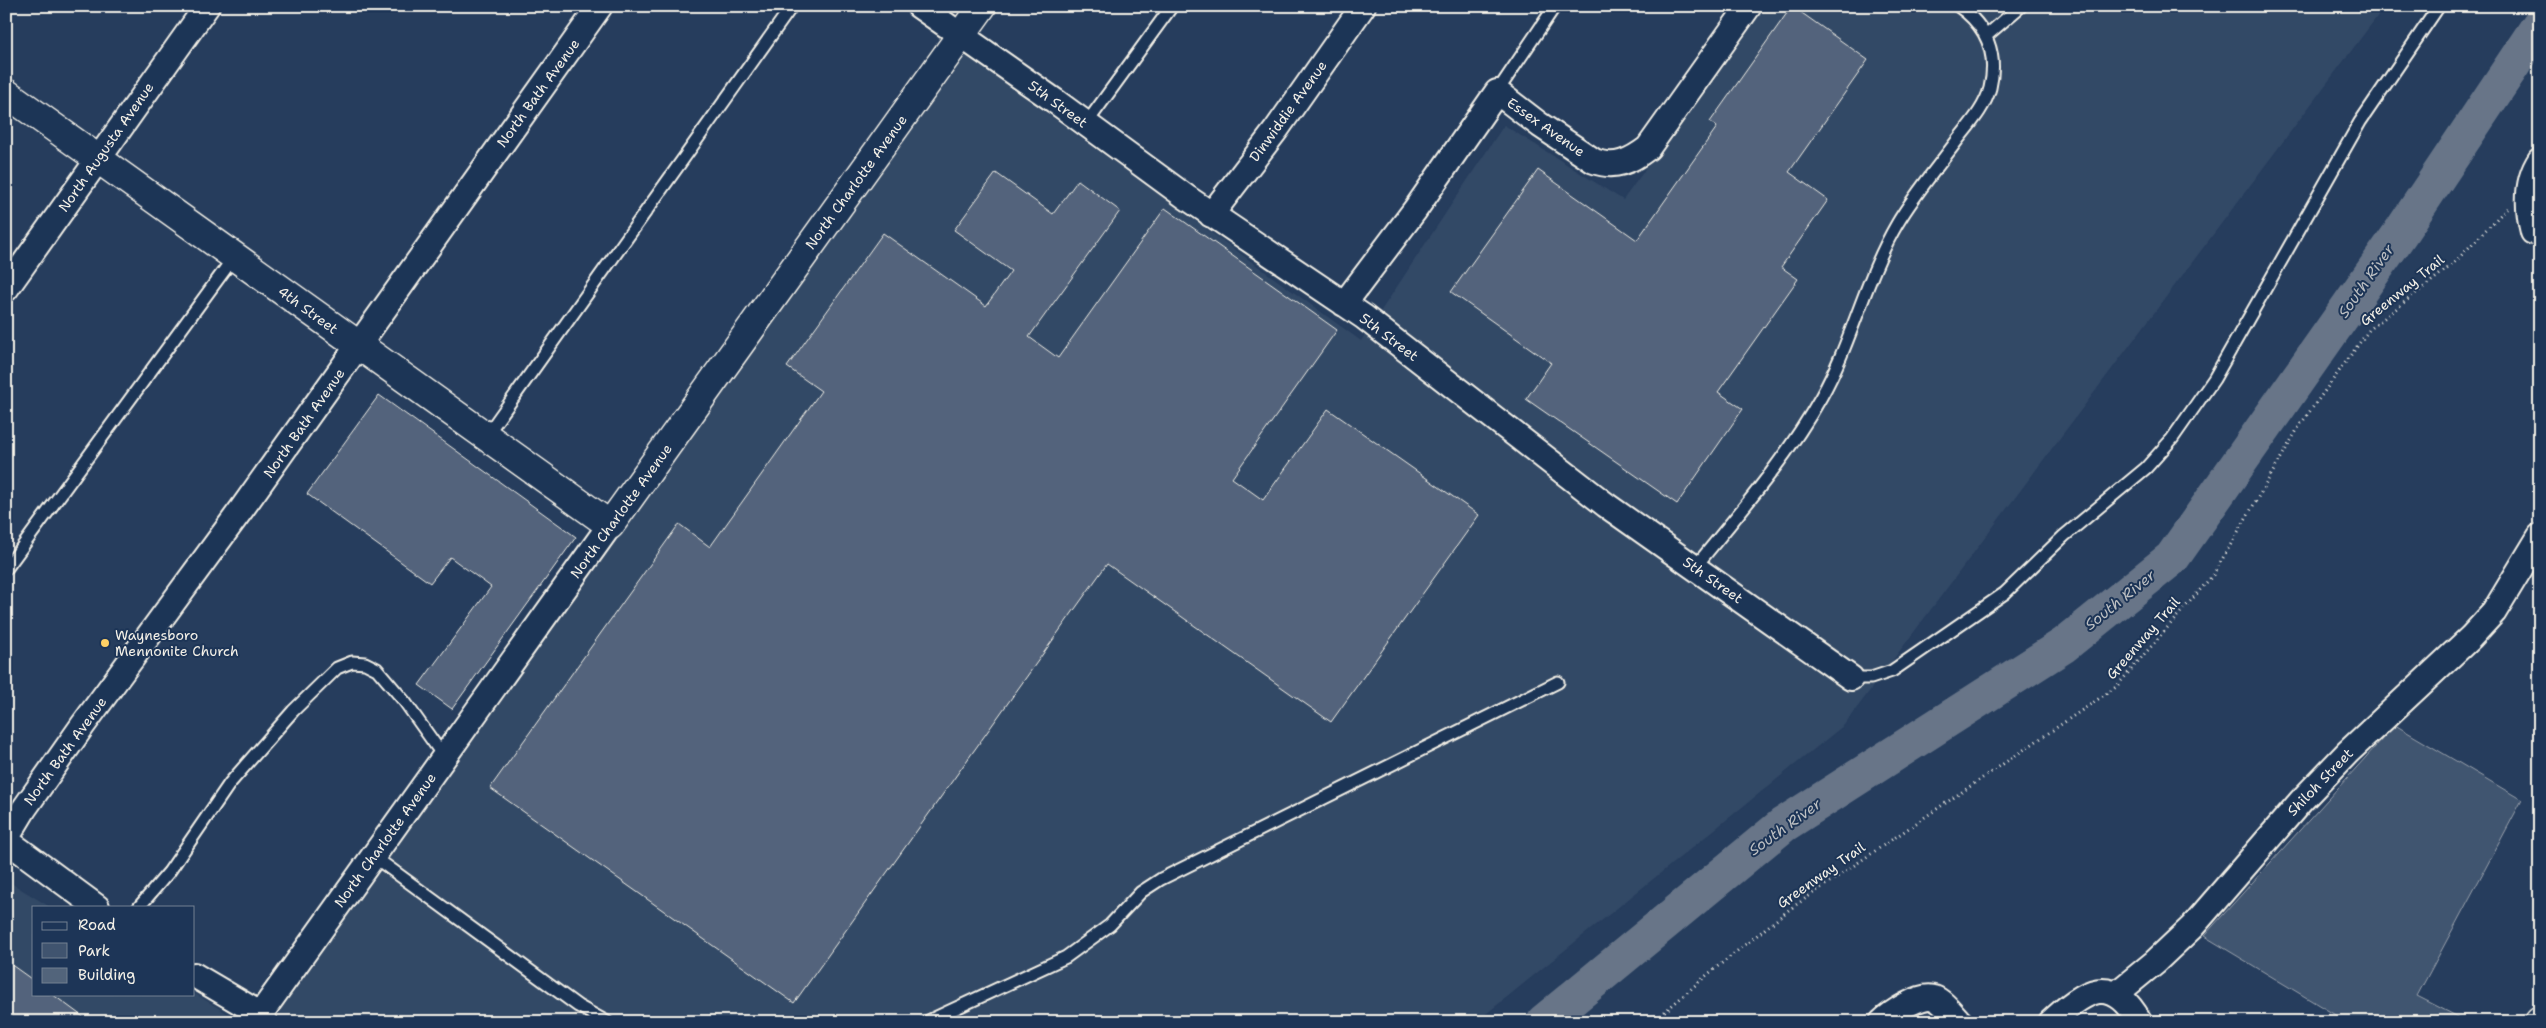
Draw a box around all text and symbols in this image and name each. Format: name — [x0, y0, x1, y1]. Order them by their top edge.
street label: North Bath Avenue — [493, 35, 583, 151]
street label: Dinwiddie Avenue — [1245, 57, 1331, 165]
street label: 5th Street — [1025, 76, 1091, 132]
street label: North Augusta Avenue — [54, 79, 158, 215]
street label: Essex Avenue — [1503, 93, 1589, 161]
street label: North Charlotte Avenue — [801, 111, 911, 253]
water label: South River — [2333, 240, 2399, 322]
street label: Greenway Trail — [2356, 250, 2448, 330]
street label: 4th Street — [274, 282, 342, 338]
street label: 5th Street — [1356, 309, 1422, 365]
street label: North Bath Avenue — [259, 365, 349, 481]
street label: North Charlotte Avenue — [566, 440, 676, 582]
street label: 5th Street — [1680, 553, 1746, 607]
water label: South River — [2081, 565, 2160, 635]
street label: Greenway Trail — [2102, 592, 2184, 683]
place label: Waynesboro Mennonite Church — [115, 626, 239, 660]
marker: Waynesboro Mennonite Church — [99, 637, 111, 649]
street label: North Bath Avenue — [20, 693, 110, 809]
street label: Shiloh Street — [2283, 744, 2357, 820]
street label: North Charlotte Avenue — [330, 769, 440, 911]
water label: South River — [1745, 793, 1826, 860]
street label: Greenway Trail — [1773, 837, 1869, 912]
legend — [32, 906, 195, 996]
text: Road — [78, 915, 116, 935]
text: Park — [78, 941, 110, 961]
text: Building — [78, 965, 135, 985]

